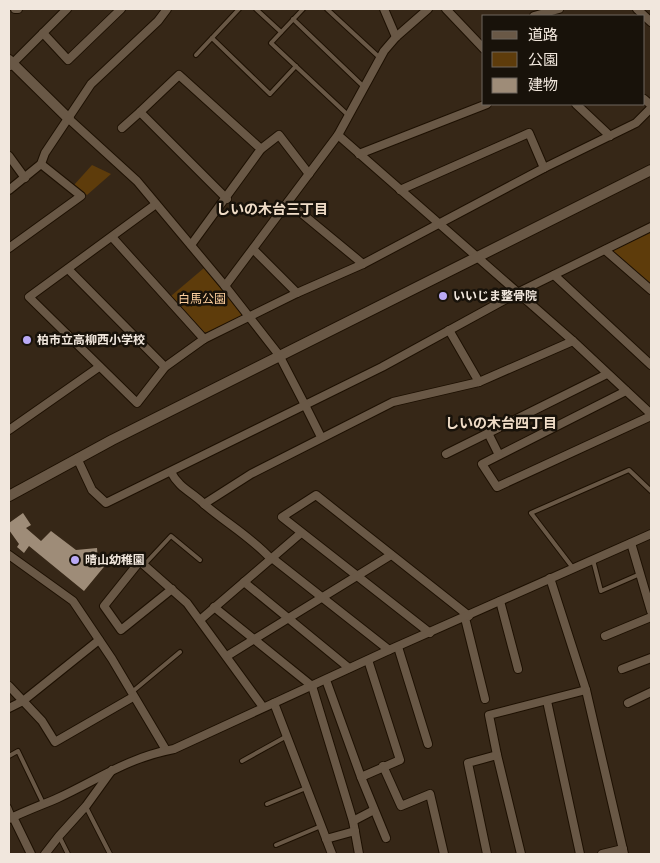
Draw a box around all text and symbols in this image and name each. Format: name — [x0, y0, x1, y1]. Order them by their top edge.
legend — [482, 15, 645, 105]
text: 道路 — [528, 26, 558, 43]
text: 公園 — [528, 51, 558, 68]
text: 建物 — [528, 76, 558, 93]
district label: しいの木台三丁目 — [216, 201, 328, 217]
place label: いいじま整骨院 — [453, 289, 537, 303]
marker: いいじま整骨院 — [437, 290, 449, 302]
park label: 白馬公園 — [178, 292, 226, 306]
place label: 柏市立高柳西小学校 — [37, 333, 145, 347]
marker: 柏市立高柳西小学校 — [21, 334, 33, 346]
district label: しいの木台四丁目 — [445, 415, 557, 431]
place label: 晴山幼稚園 — [85, 553, 145, 567]
marker: 晴山幼稚園 — [69, 554, 81, 566]

